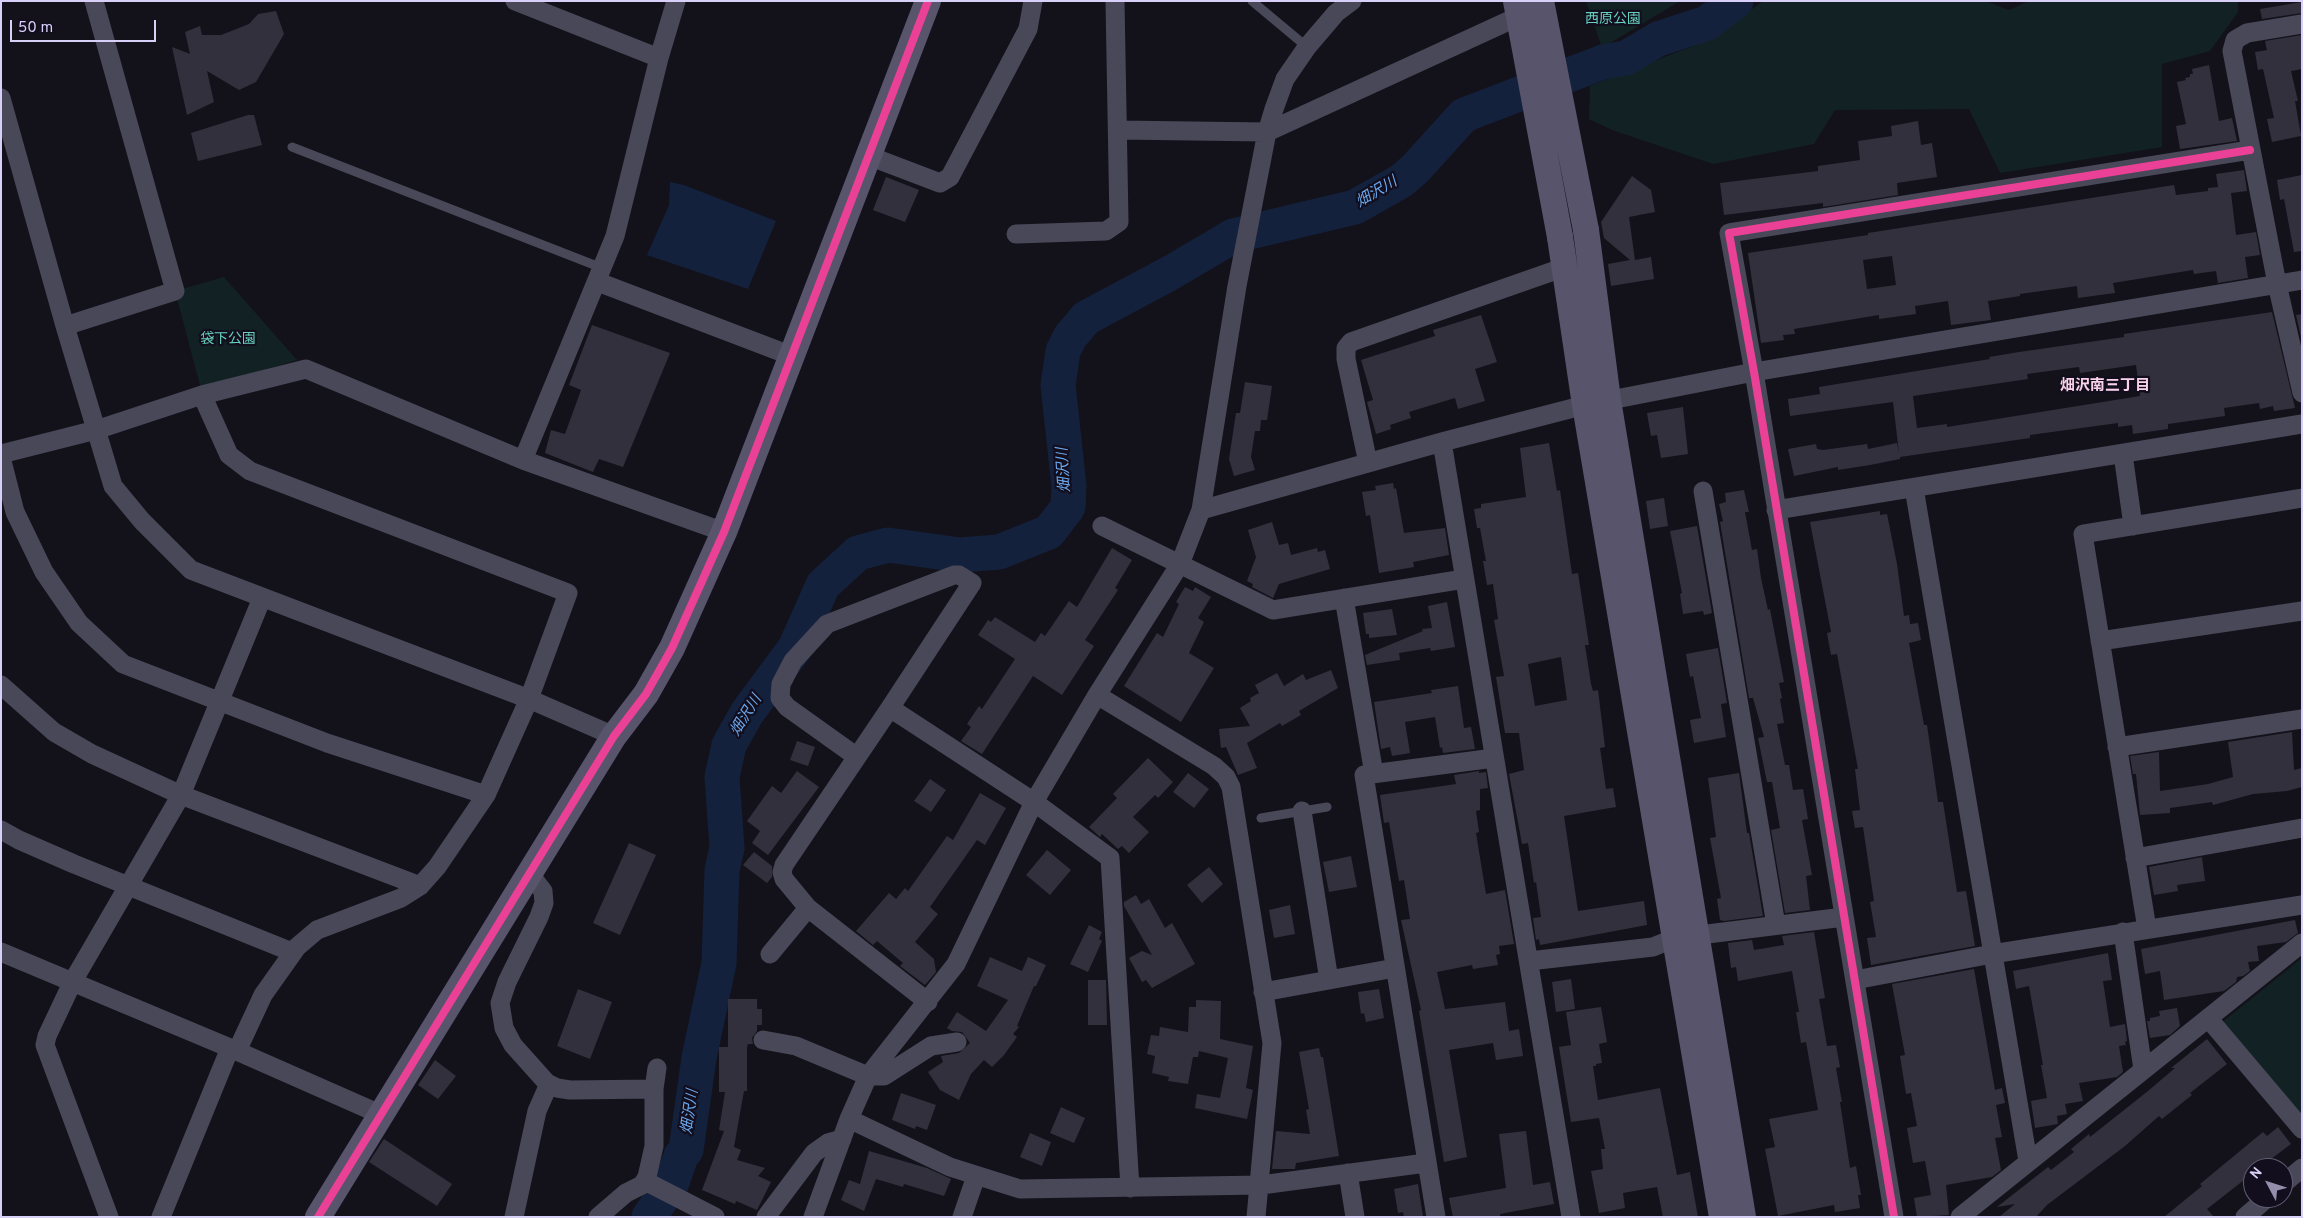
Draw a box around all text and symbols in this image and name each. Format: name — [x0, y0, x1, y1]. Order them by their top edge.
scale bar — [12, 10, 159, 42]
park label: 西原公園 — [1585, 12, 1641, 28]
text: 50 m — [18, 19, 53, 38]
water label: 畑沢川 — [1353, 174, 1401, 212]
park label: 袋下公園 — [200, 332, 256, 348]
district label: 畑沢南三丁目 — [2060, 378, 2150, 396]
water label: 畑沢川 — [1054, 447, 1076, 493]
water label: 畑沢川 — [727, 692, 767, 740]
water label: 畑沢川 — [679, 1088, 703, 1136]
north arrow — [2243, 1158, 2293, 1208]
text: N — [2247, 1164, 2267, 1183]

